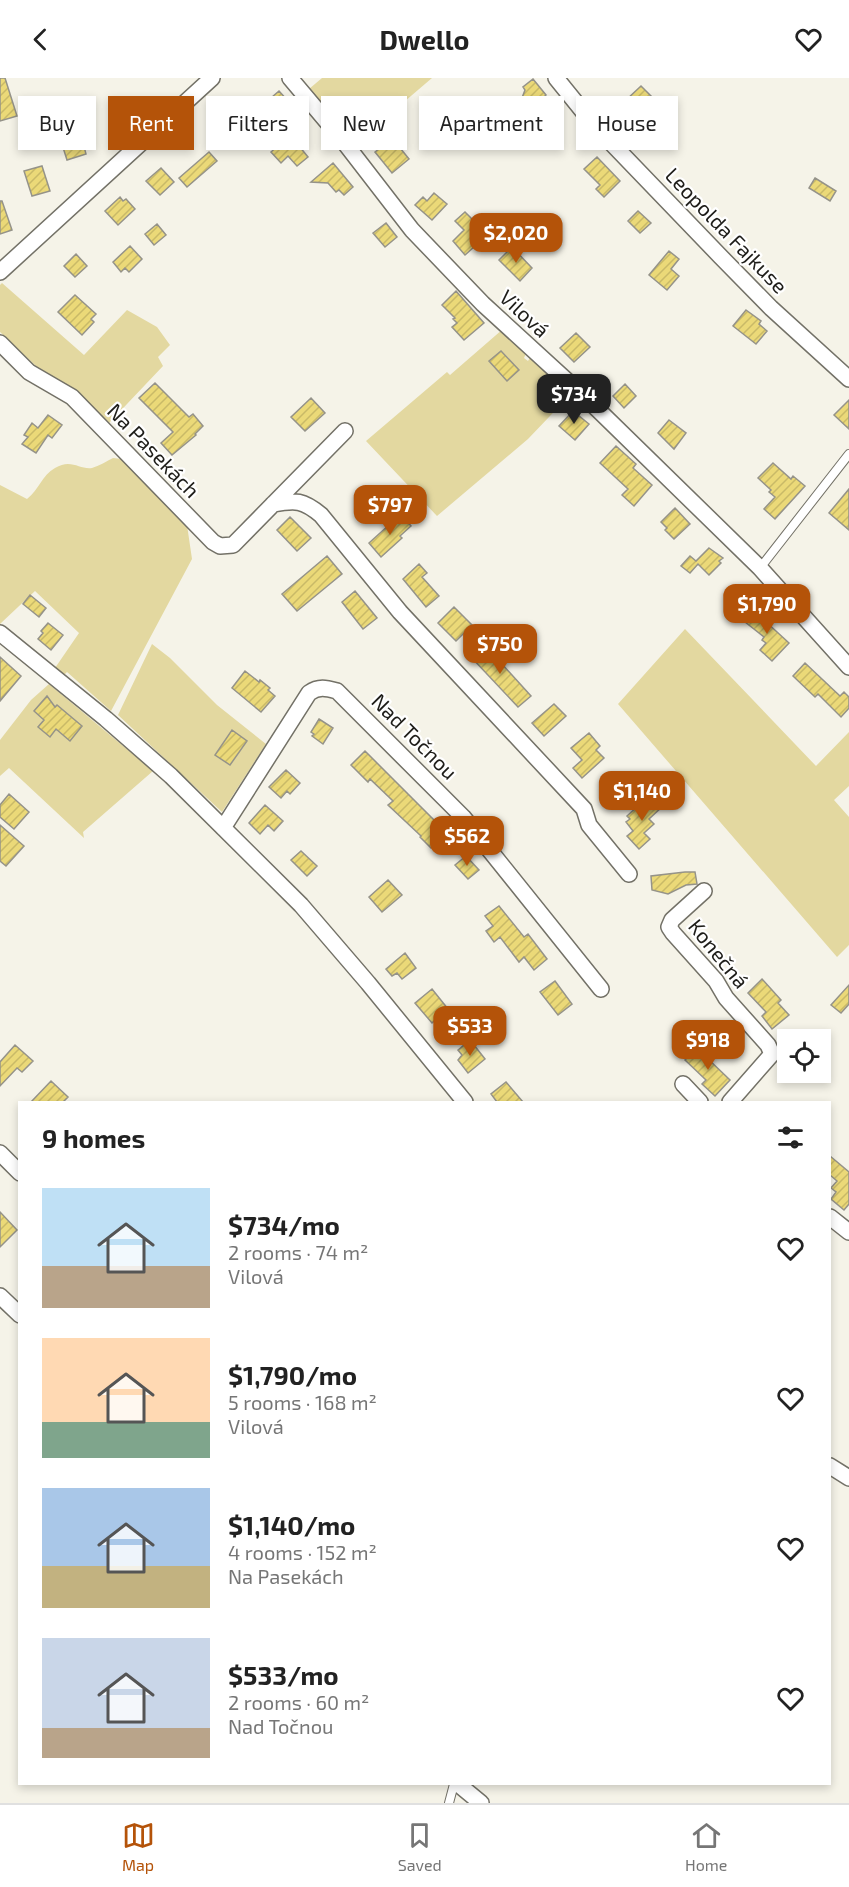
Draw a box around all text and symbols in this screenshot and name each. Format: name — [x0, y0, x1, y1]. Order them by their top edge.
icon: back — [24, 23, 57, 56]
text: Dwello — [379, 23, 470, 55]
icon: heart — [792, 23, 825, 56]
chip: Buy — [18, 96, 96, 150]
chip: Rent — [108, 96, 194, 150]
chip: Filters — [206, 96, 309, 150]
chip: New — [321, 96, 407, 150]
chip: Apartment — [419, 96, 564, 150]
chip: House — [576, 96, 678, 150]
street label: Leopolda Fajkuse — [660, 162, 793, 299]
pin: $2,020 — [467, 213, 565, 264]
text: $2,020 — [484, 220, 548, 244]
street label: Vilová — [495, 284, 555, 342]
pin: $734 — [538, 374, 610, 425]
text: $734 — [551, 381, 597, 405]
street label: Na Pasekách — [103, 398, 205, 502]
pin: $797 — [354, 485, 426, 536]
text: $797 — [368, 492, 412, 516]
pin: $1,790 — [718, 584, 816, 635]
text: $1,790 — [737, 591, 797, 615]
pin: $750 — [464, 624, 536, 675]
text: $750 — [477, 631, 523, 655]
street label: Nad Točnou — [367, 688, 463, 784]
pin: $1,140 — [593, 771, 691, 822]
text: $1,140 — [613, 778, 671, 802]
pin: $562 — [431, 816, 503, 867]
text: $562 — [444, 823, 490, 847]
street label: Konečná — [684, 914, 755, 993]
pin: $533 — [434, 1006, 506, 1057]
text: $533 — [447, 1013, 493, 1037]
pin: $918 — [672, 1020, 744, 1071]
text: $918 — [686, 1027, 730, 1051]
map controls — [777, 1029, 831, 1083]
button: locate — [777, 1029, 831, 1083]
icon: filters — [774, 1121, 807, 1154]
text: 9 homes — [42, 1122, 145, 1153]
text: $734/mo — [228, 1209, 340, 1240]
icon: home — [90, 1212, 162, 1284]
icon: heart — [774, 1232, 807, 1265]
text: 2 rooms · 74 m² — [228, 1240, 368, 1264]
text: Vilová — [228, 1264, 284, 1288]
text: $1,790/mo — [228, 1359, 357, 1390]
icon: home — [90, 1362, 162, 1434]
icon: heart — [774, 1382, 807, 1415]
text: 5 rooms · 168 m² — [228, 1390, 377, 1414]
text: Vilová — [228, 1414, 284, 1438]
text: $1,140/mo — [228, 1509, 355, 1540]
icon: home — [90, 1512, 162, 1584]
icon: heart — [774, 1532, 807, 1565]
text: 4 rooms · 152 m² — [228, 1540, 377, 1564]
text: Na Pasekách — [228, 1564, 344, 1588]
text: $533/mo — [228, 1659, 339, 1690]
icon: home — [90, 1662, 162, 1734]
icon: heart — [774, 1682, 807, 1715]
text: 2 rooms · 60 m² — [228, 1690, 369, 1714]
text: Nad Točnou — [228, 1714, 333, 1738]
tab: Map — [122, 1819, 155, 1874]
tab: Saved — [398, 1819, 442, 1874]
tab: Home — [685, 1819, 727, 1874]

